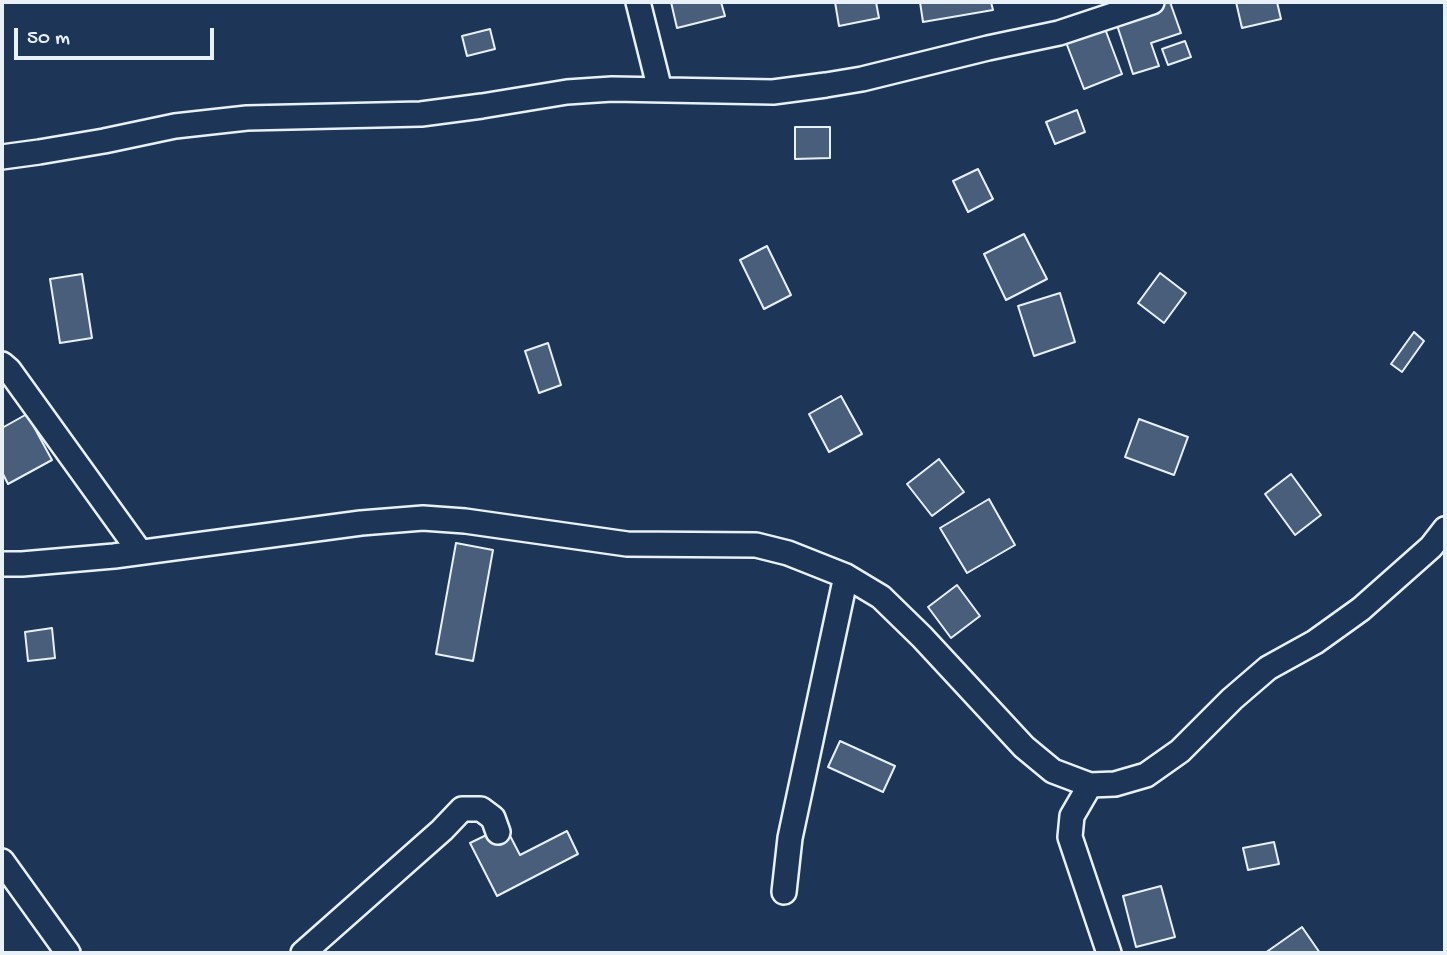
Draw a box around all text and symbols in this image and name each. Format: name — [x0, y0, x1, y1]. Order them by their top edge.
scale bar — [18, 14, 217, 58]
text: 50 m — [27, 27, 70, 52]

